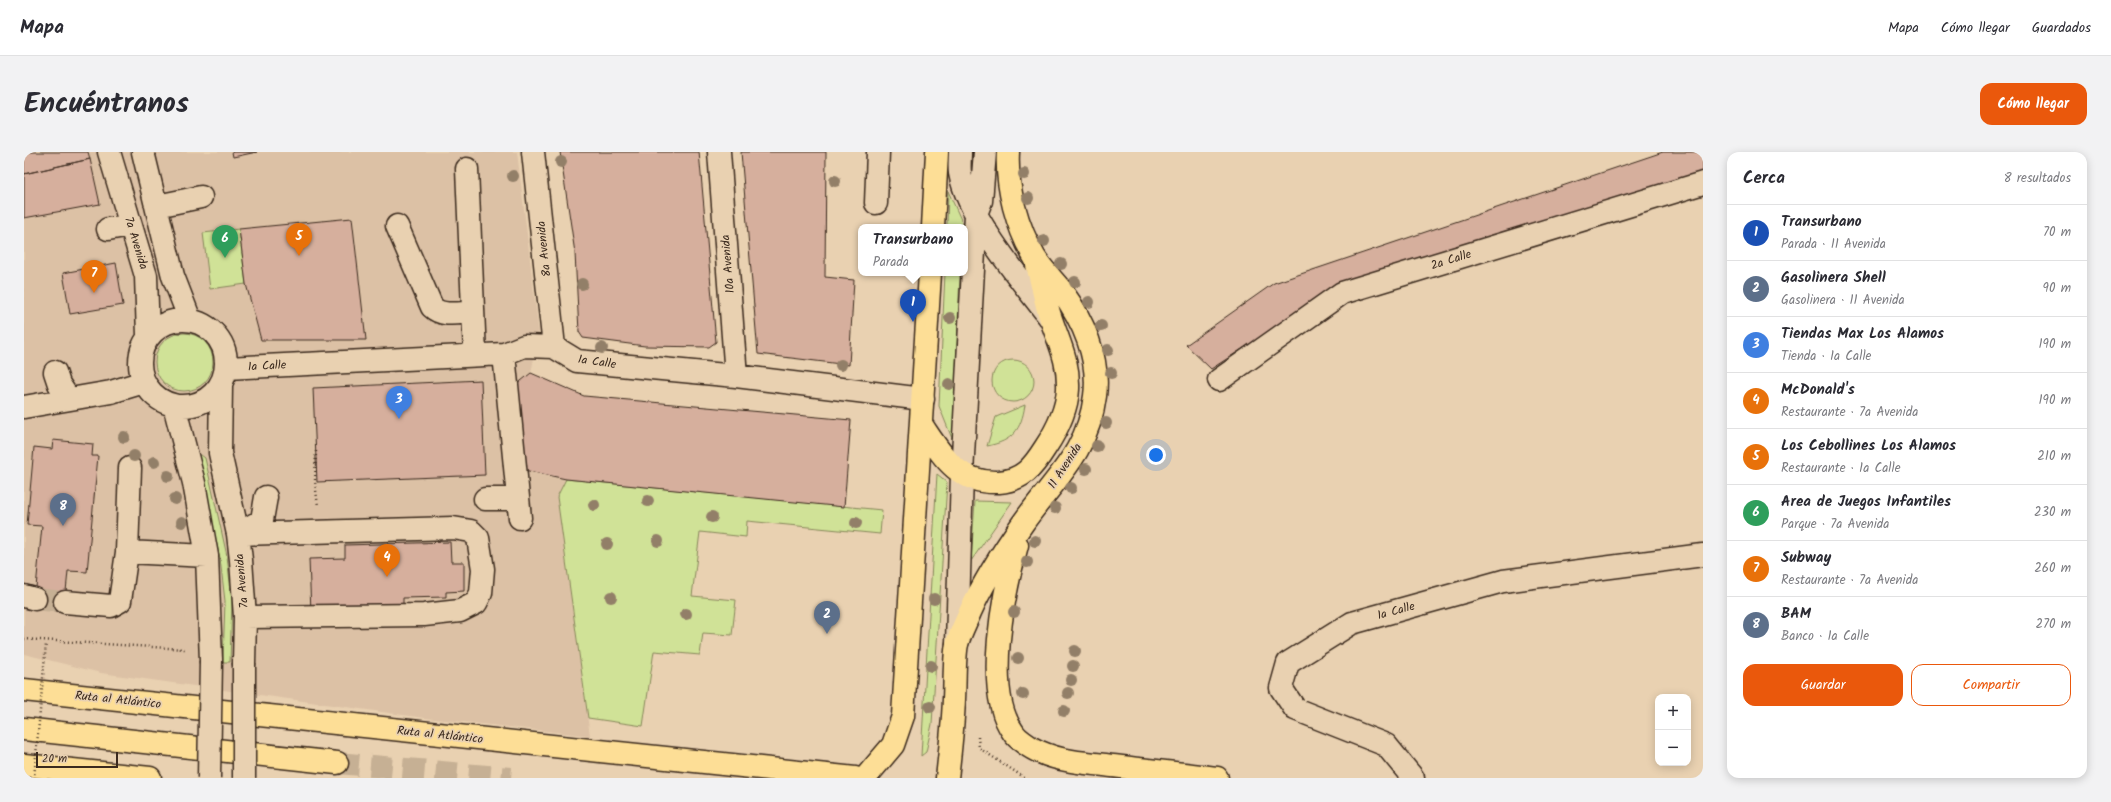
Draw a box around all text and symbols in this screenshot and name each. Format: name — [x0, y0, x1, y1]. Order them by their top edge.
text: Mapa — [20, 13, 64, 43]
text: Mapa — [1888, 17, 1919, 39]
text: Cómo llegar — [1941, 17, 2010, 39]
text: Guardados — [2032, 17, 2091, 39]
text: Encuéntranos — [24, 82, 189, 127]
button: Cómo llegar — [1980, 83, 2087, 125]
text: Cerca — [1743, 165, 1785, 192]
text: 8 resultados — [2004, 168, 2071, 189]
text: Transurbano — [1781, 210, 1862, 234]
street label: 7a Avenida — [119, 214, 153, 272]
street label: 8a Avenida — [532, 220, 556, 278]
text: 1 — [1754, 222, 1758, 243]
text: 70 m — [2043, 222, 2071, 243]
pin: 5 — [286, 223, 312, 256]
popup — [858, 224, 968, 276]
pin: 6 — [212, 225, 238, 258]
text: Transurbano — [873, 228, 953, 252]
street label: 10a Avenida — [716, 233, 740, 294]
text: Parada · 11 Avenida — [1781, 234, 1886, 255]
street label: 2a Calle — [1428, 245, 1474, 275]
text: Parada — [873, 252, 909, 273]
pin: 7 — [81, 260, 107, 293]
text: Gasolinera Shell — [1781, 266, 1886, 290]
text: 2 — [1752, 278, 1760, 299]
text: 90 m — [2043, 278, 2071, 299]
pin: 1 — [900, 289, 926, 322]
text: Gasolinera · 11 Avenida — [1781, 290, 1905, 311]
text: Tiendas Max Los Alamos — [1781, 322, 1944, 346]
text: 3 — [1752, 334, 1760, 355]
text: 190 m — [2039, 334, 2071, 355]
text: Tienda · 1a Calle — [1781, 346, 1871, 367]
street label: 1a Calle — [577, 350, 618, 374]
street label: 1a Calle — [247, 355, 287, 376]
text: McDonald's — [1781, 378, 1855, 402]
pin: 3 — [386, 386, 412, 419]
text: 4 — [1752, 390, 1760, 411]
text: 190 m — [2039, 390, 2071, 411]
text: Restaurante · 7a Avenida — [1781, 402, 1918, 423]
text: Los Cebollines Los Alamos — [1781, 434, 1956, 458]
street label: 11 Avenida — [1043, 439, 1087, 493]
your location — [1146, 445, 1166, 465]
text: 5 — [1753, 446, 1759, 467]
text: 210 m — [2037, 446, 2071, 467]
text: Restaurante · 1a Calle — [1781, 458, 1901, 479]
text: Area de Juegos Infantiles — [1781, 490, 1951, 514]
pin: 8 — [50, 493, 76, 526]
text: 6 — [1752, 502, 1760, 523]
text: 230 m — [2034, 502, 2071, 523]
text: Parque · 7a Avenida — [1781, 514, 1889, 535]
pin: 4 — [374, 544, 400, 577]
text: Subway — [1781, 546, 1831, 570]
street label: 7a Avenida — [230, 553, 254, 609]
text: 7 — [1753, 558, 1759, 579]
text: 260 m — [2034, 558, 2071, 579]
text: Restaurante · 7a Avenida — [1781, 570, 1918, 591]
street label: 1a Calle — [1375, 597, 1418, 625]
pin: 2 — [814, 601, 840, 634]
text: BAM — [1781, 602, 1811, 626]
text: 8 — [1752, 614, 1760, 635]
text: 270 m — [2035, 614, 2071, 635]
text: Banco · 1a Calle — [1781, 626, 1869, 647]
button: Guardar — [1743, 664, 1903, 706]
button: Compartir — [1911, 664, 2071, 706]
street label: Ruta al Atlántico — [74, 686, 162, 714]
map controls — [1655, 694, 1691, 766]
button: + — [1655, 694, 1691, 730]
street label: Ruta al Atlántico — [396, 721, 484, 749]
button: − — [1655, 730, 1691, 766]
scale bar — [36, 750, 118, 769]
text: 20 m — [42, 750, 67, 768]

